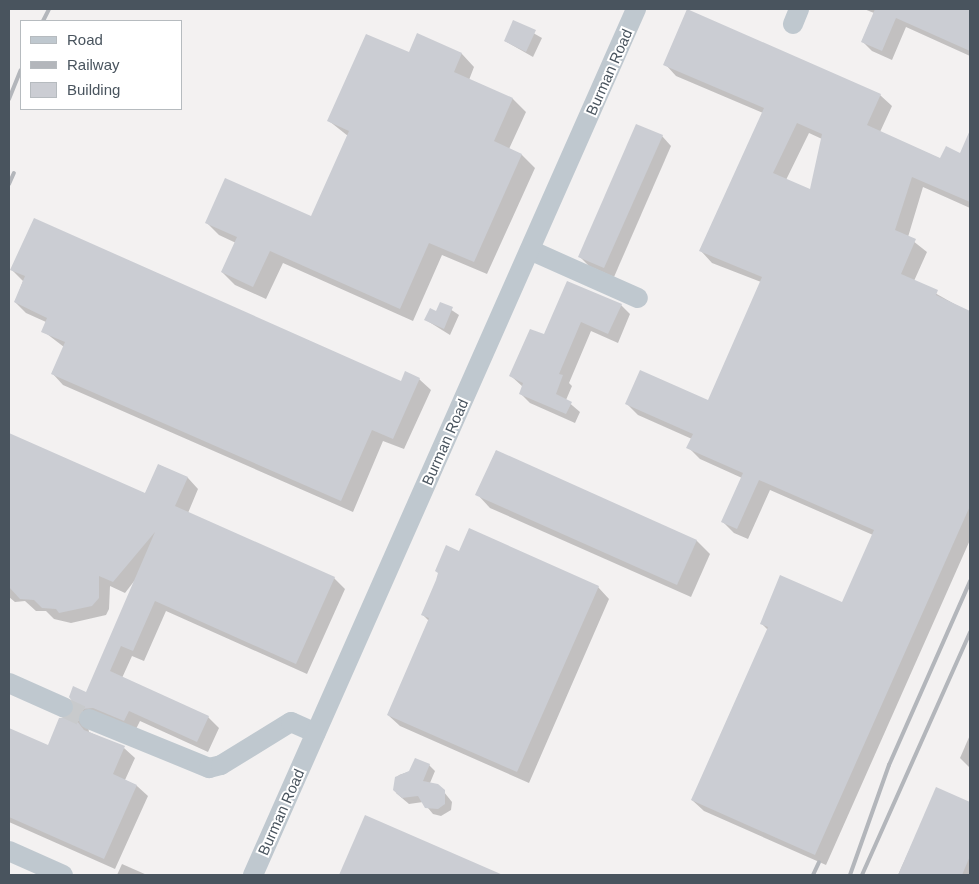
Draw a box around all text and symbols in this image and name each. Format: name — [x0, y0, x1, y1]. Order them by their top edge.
legend — [20, 20, 182, 110]
street label: Burman Road — [582, 26, 636, 118]
text: Road — [67, 31, 103, 48]
text: Railway — [67, 56, 120, 73]
text: Building — [67, 81, 120, 98]
street label: Burman Road — [418, 396, 472, 488]
street label: Burman Road — [254, 766, 308, 858]

